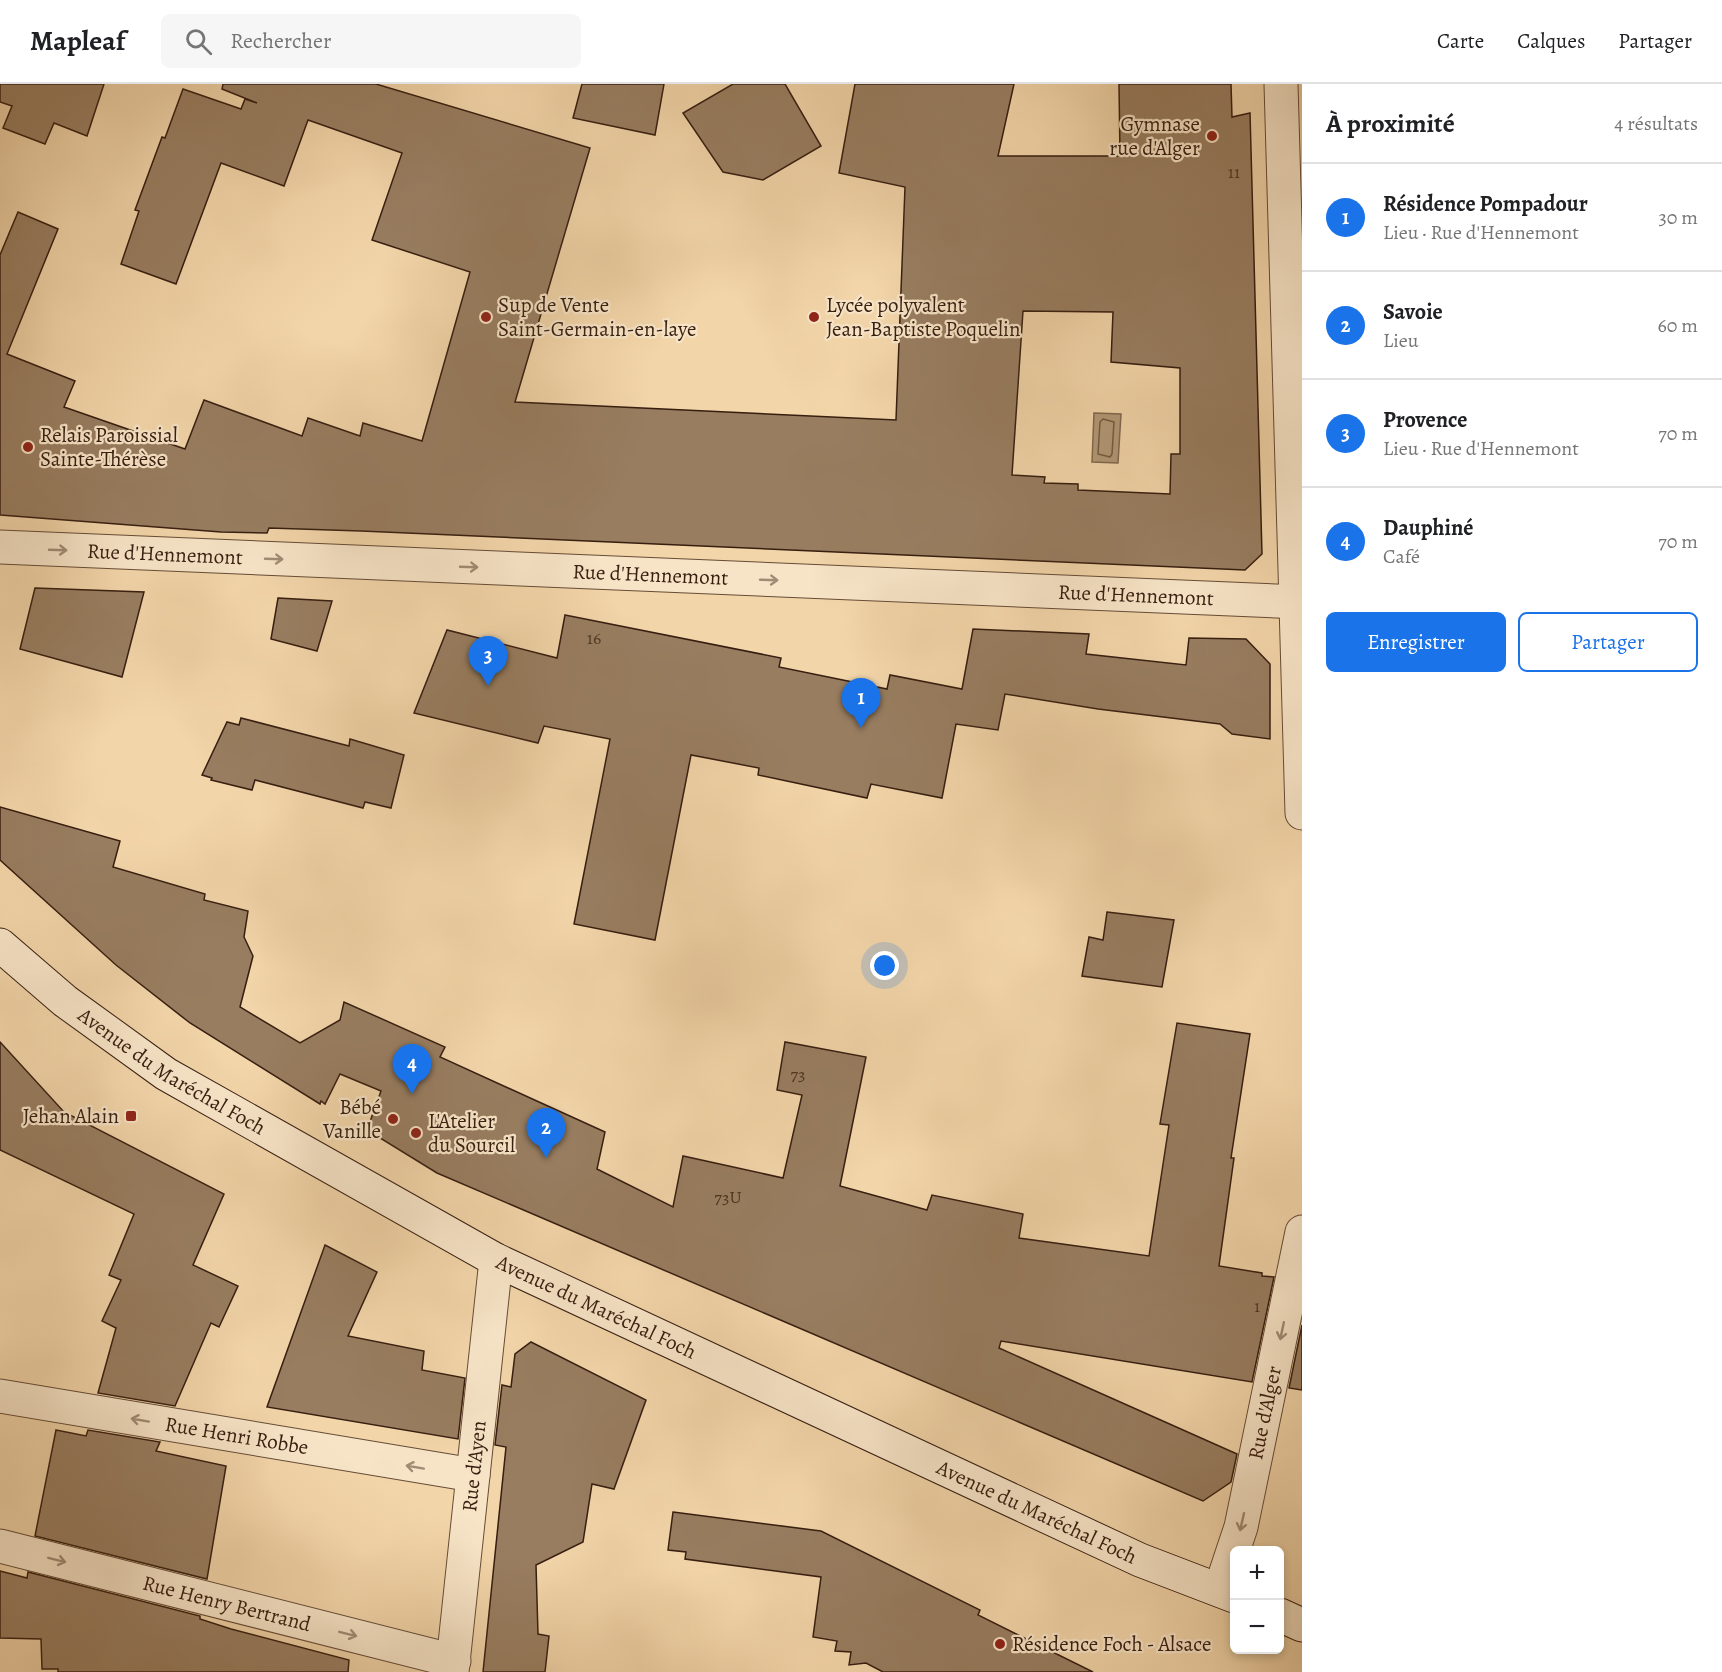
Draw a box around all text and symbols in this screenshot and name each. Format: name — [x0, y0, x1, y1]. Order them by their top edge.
search box — [161, 14, 581, 68]
text: Mapleaf — [30, 22, 125, 60]
icon: search — [182, 25, 215, 58]
text: Rechercher — [230, 26, 331, 56]
text: Carte — [1437, 27, 1484, 55]
text: Calques — [1517, 27, 1585, 55]
text: Partager — [1618, 27, 1692, 55]
text: À proximité — [1326, 106, 1455, 141]
place label: Gymnase rue d'Alger — [1109, 110, 1200, 162]
text: 4 résultats — [1614, 110, 1698, 137]
marker: Gymnase rue d'Alger — [1205, 129, 1219, 143]
house number: 11 — [1228, 160, 1240, 184]
text: Résidence Pompadour — [1383, 189, 1588, 219]
text: 1 — [1342, 204, 1349, 231]
text: 30 m — [1658, 204, 1698, 231]
text: Lieu · Rue d'Hennemont — [1383, 219, 1579, 246]
place label: Sup de Vente Saint-Germain-en-laye — [498, 291, 696, 343]
place label: Lycée polyvalent Jean-Baptiste Poquelin — [826, 291, 1021, 343]
text: Savoie — [1383, 297, 1443, 327]
marker: Sup de Vente Saint-Germain-en-laye — [479, 310, 493, 324]
marker: Lycée polyvalent Jean-Baptiste Poquelin — [807, 310, 821, 324]
text: 2 — [1341, 312, 1350, 339]
text: 60 m — [1658, 312, 1698, 339]
text: Lieu — [1383, 327, 1419, 354]
text: Provence — [1383, 405, 1467, 435]
text: 3 — [1341, 420, 1350, 447]
text: 70 m — [1658, 420, 1698, 447]
place label: Relais Paroissial Sainte-Thérèse — [40, 421, 178, 473]
text: Lieu · Rue d'Hennemont — [1383, 435, 1579, 462]
marker: Relais Paroissial Sainte-Thérèse — [21, 440, 35, 454]
text: Dauphiné — [1383, 513, 1474, 543]
text: 4 — [1341, 528, 1350, 555]
text: 70 m — [1658, 528, 1698, 555]
street label: Rue d'Hennemont — [86, 537, 243, 571]
text: Café — [1383, 543, 1420, 570]
one-way arrow — [48, 544, 68, 555]
one-way arrow — [264, 553, 284, 564]
street label: Rue d'Hennemont — [572, 557, 729, 592]
one-way arrow — [459, 561, 479, 573]
one-way arrow — [758, 574, 778, 585]
street label: Rue d'Hennemont — [1058, 578, 1215, 612]
button: Enregistrer — [1326, 612, 1506, 672]
button: Partager — [1518, 612, 1698, 672]
house number: 16 — [587, 626, 601, 650]
pin: 3 — [468, 636, 508, 686]
pin: 1 — [842, 678, 880, 728]
your location — [870, 951, 899, 980]
street label: Avenue du Maréchal Foch — [72, 1000, 271, 1141]
pin: 4 — [392, 1044, 432, 1094]
house number: 73 — [790, 1062, 806, 1086]
place label: Bébé Vanille — [322, 1093, 381, 1145]
place label: Jehan Alain — [23, 1102, 119, 1130]
place label: L'Atelier du Sourcil — [428, 1107, 515, 1159]
pin: 2 — [526, 1108, 566, 1158]
marker: Jehan Alain — [124, 1109, 138, 1123]
marker: Bébé Vanille — [386, 1112, 400, 1126]
marker: L'Atelier du Sourcil — [409, 1126, 423, 1140]
house number: 73U — [714, 1185, 742, 1209]
street label: Avenue du Maréchal Foch — [491, 1248, 701, 1365]
house number: 1 — [1254, 1294, 1260, 1318]
one-way arrow — [1276, 1320, 1287, 1340]
street label: Rue d'Alger — [1241, 1363, 1288, 1462]
street label: Rue Henri Robbe — [163, 1410, 311, 1461]
one-way arrow — [130, 1414, 150, 1425]
street label: Rue d'Ayen — [455, 1419, 493, 1513]
street label: Avenue du Maréchal Foch — [931, 1453, 1142, 1571]
one-way arrow — [405, 1461, 425, 1472]
one-way arrow — [1236, 1511, 1247, 1531]
map controls — [1230, 1546, 1284, 1654]
button: + — [1230, 1546, 1284, 1600]
one-way arrow — [47, 1555, 66, 1567]
street label: Rue Henry Bertrand — [140, 1569, 315, 1638]
button: − — [1230, 1600, 1284, 1654]
one-way arrow — [338, 1628, 357, 1640]
place label: Résidence Foch - Alsace — [1012, 1630, 1211, 1658]
marker: Résidence Foch - Alsace — [993, 1637, 1007, 1651]

